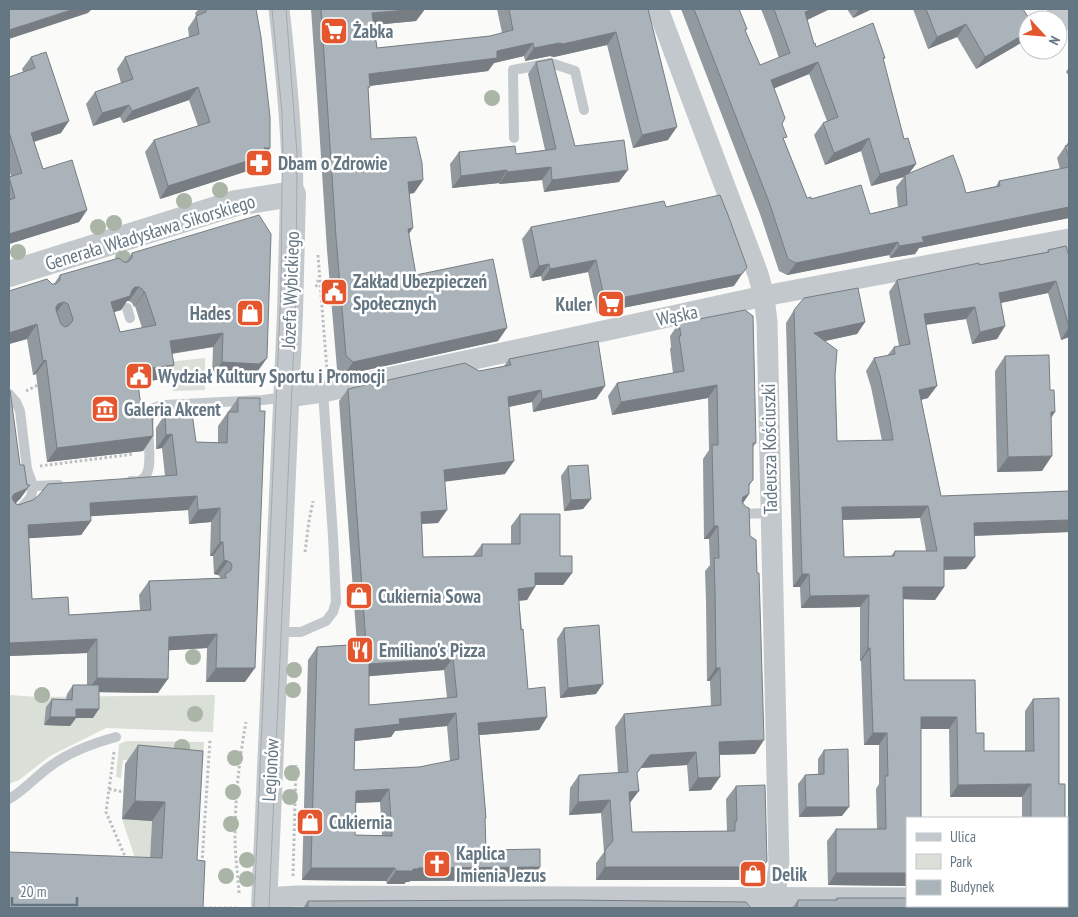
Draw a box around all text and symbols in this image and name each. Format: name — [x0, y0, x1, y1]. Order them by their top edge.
north arrow — [1018, 10, 1068, 60]
supermarket icon: Żabka — [319, 16, 349, 46]
place label: Żabka — [353, 19, 393, 43]
text: N — [1045, 33, 1064, 48]
pharmacy icon: Dbam o Zdrowie — [244, 148, 274, 178]
place label: Dbam o Zdrowie — [278, 151, 388, 175]
street label: Generała Władysława Sikorskiego — [42, 189, 258, 275]
street label: Józefa Wybickiego — [276, 231, 304, 350]
place label: Zakład Ubezpieczeń Społecznych — [353, 269, 487, 315]
public building icon: Zakład Ubezpieczeń Społecznych — [319, 277, 349, 307]
supermarket icon: Kuler — [596, 289, 626, 319]
place label: Kuler — [556, 292, 592, 316]
shop icon: Hades — [235, 298, 265, 328]
street label: Wąska — [654, 299, 700, 331]
place label: Hades — [190, 301, 231, 325]
public building icon: Wydział Kultury Sportu i Promocji — [124, 361, 154, 391]
place label: Wydział Kultury Sportu i Promocji — [157, 364, 385, 388]
street label: Tadeusza Kościuszki — [756, 383, 782, 515]
museum icon: Galeria Akcent — [90, 394, 120, 424]
place label: Galeria Akcent — [124, 397, 221, 421]
shop icon: Cukiernia Sowa — [344, 581, 374, 611]
place label: Cukiernia Sowa — [378, 584, 481, 608]
restaurant icon: Emiliano's Pizza — [345, 635, 375, 665]
place label: Emiliano's Pizza — [379, 638, 486, 662]
street label: Legionów — [256, 737, 284, 802]
shop icon: Cukiernia — [295, 807, 325, 837]
place label: Cukiernia — [329, 810, 393, 834]
legend — [906, 817, 1068, 907]
text: Ulica — [950, 827, 976, 846]
place label: Kaplica Imienia Jezus — [456, 841, 546, 887]
church icon: Kaplica Imienia Jezus — [422, 849, 452, 879]
text: Park — [950, 852, 972, 871]
shop icon: Delik — [738, 859, 768, 889]
place label: Delik — [772, 862, 807, 886]
scale bar — [12, 874, 78, 906]
text: Budynek — [950, 877, 994, 896]
text: 20 m — [20, 882, 46, 901]

